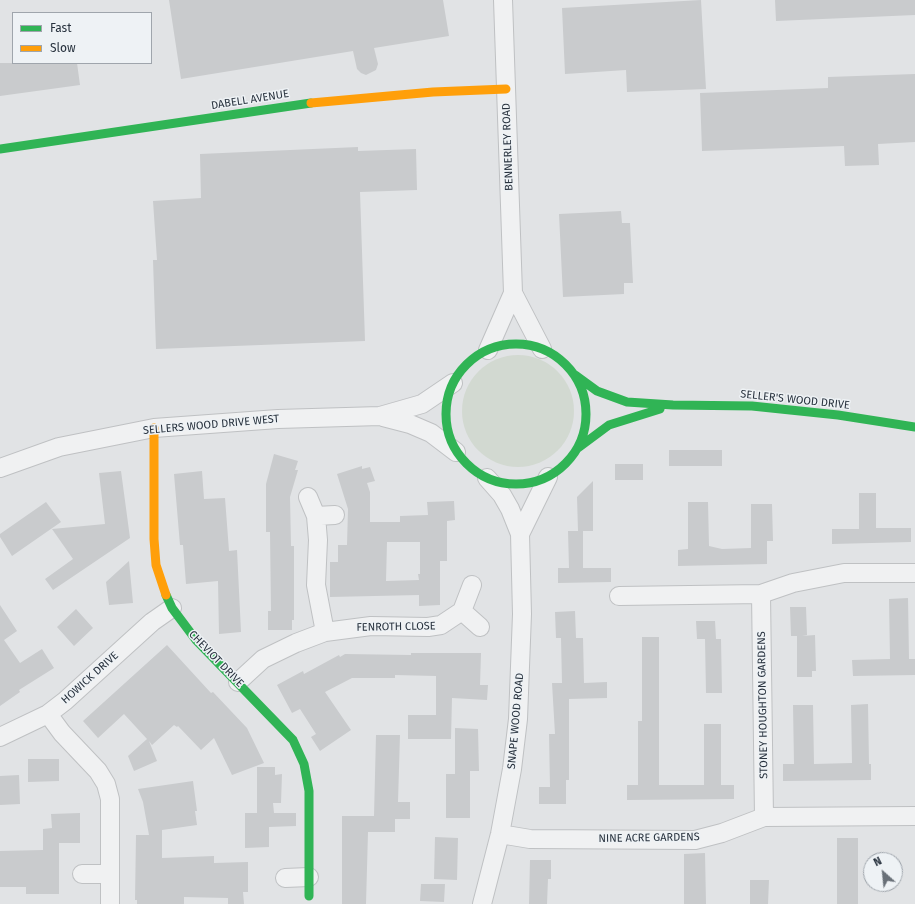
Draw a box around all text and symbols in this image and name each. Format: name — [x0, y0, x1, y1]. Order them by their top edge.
legend — [12, 12, 152, 64]
text: Fast — [50, 21, 72, 35]
text: Slow — [50, 41, 76, 55]
street label: DABELL AVENUE — [210, 87, 290, 113]
street label: BENNERLEY ROAD — [500, 103, 516, 191]
street label: SELLER'S WOOD DRIVE — [740, 388, 850, 412]
street label: SELLERS WOOD DRIVE WEST — [142, 412, 280, 438]
street label: FENROTH CLOSE — [356, 620, 436, 634]
street label: CHEVIOT DRIVE — [186, 628, 246, 690]
street label: STONEY HOUGHTON GARDENS — [755, 631, 771, 779]
street label: HOWICK DRIVE — [59, 649, 121, 707]
street label: SNAPE WOOD ROAD — [505, 672, 527, 770]
street label: NINE ACRE GARDENS — [598, 831, 700, 845]
north arrow — [863, 852, 903, 892]
text: N — [872, 854, 884, 869]

